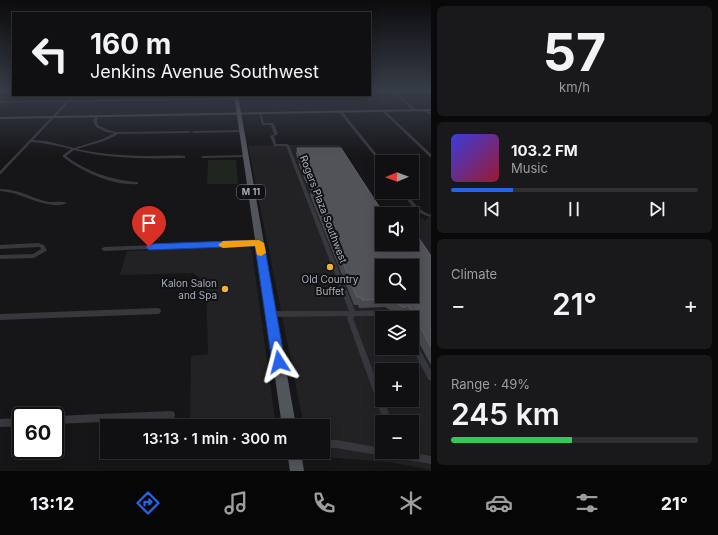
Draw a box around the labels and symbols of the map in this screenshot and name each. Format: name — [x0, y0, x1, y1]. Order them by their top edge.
street label: Rogers Plaza Southwest — [298, 153, 350, 265]
north arrow — [375, 155, 419, 199]
road number: M 11 — [237, 185, 265, 199]
pin — [132, 206, 166, 247]
marker: Old Country Buffet — [325, 262, 335, 272]
place label: Old Country Buffet — [302, 273, 359, 297]
place label: Kalon Salon and Spa — [161, 277, 217, 301]
marker: Kalon Salon and Spa — [220, 284, 230, 294]
position arrow — [258, 341, 300, 383]
speed limit sign: 60 — [12, 407, 64, 459]

